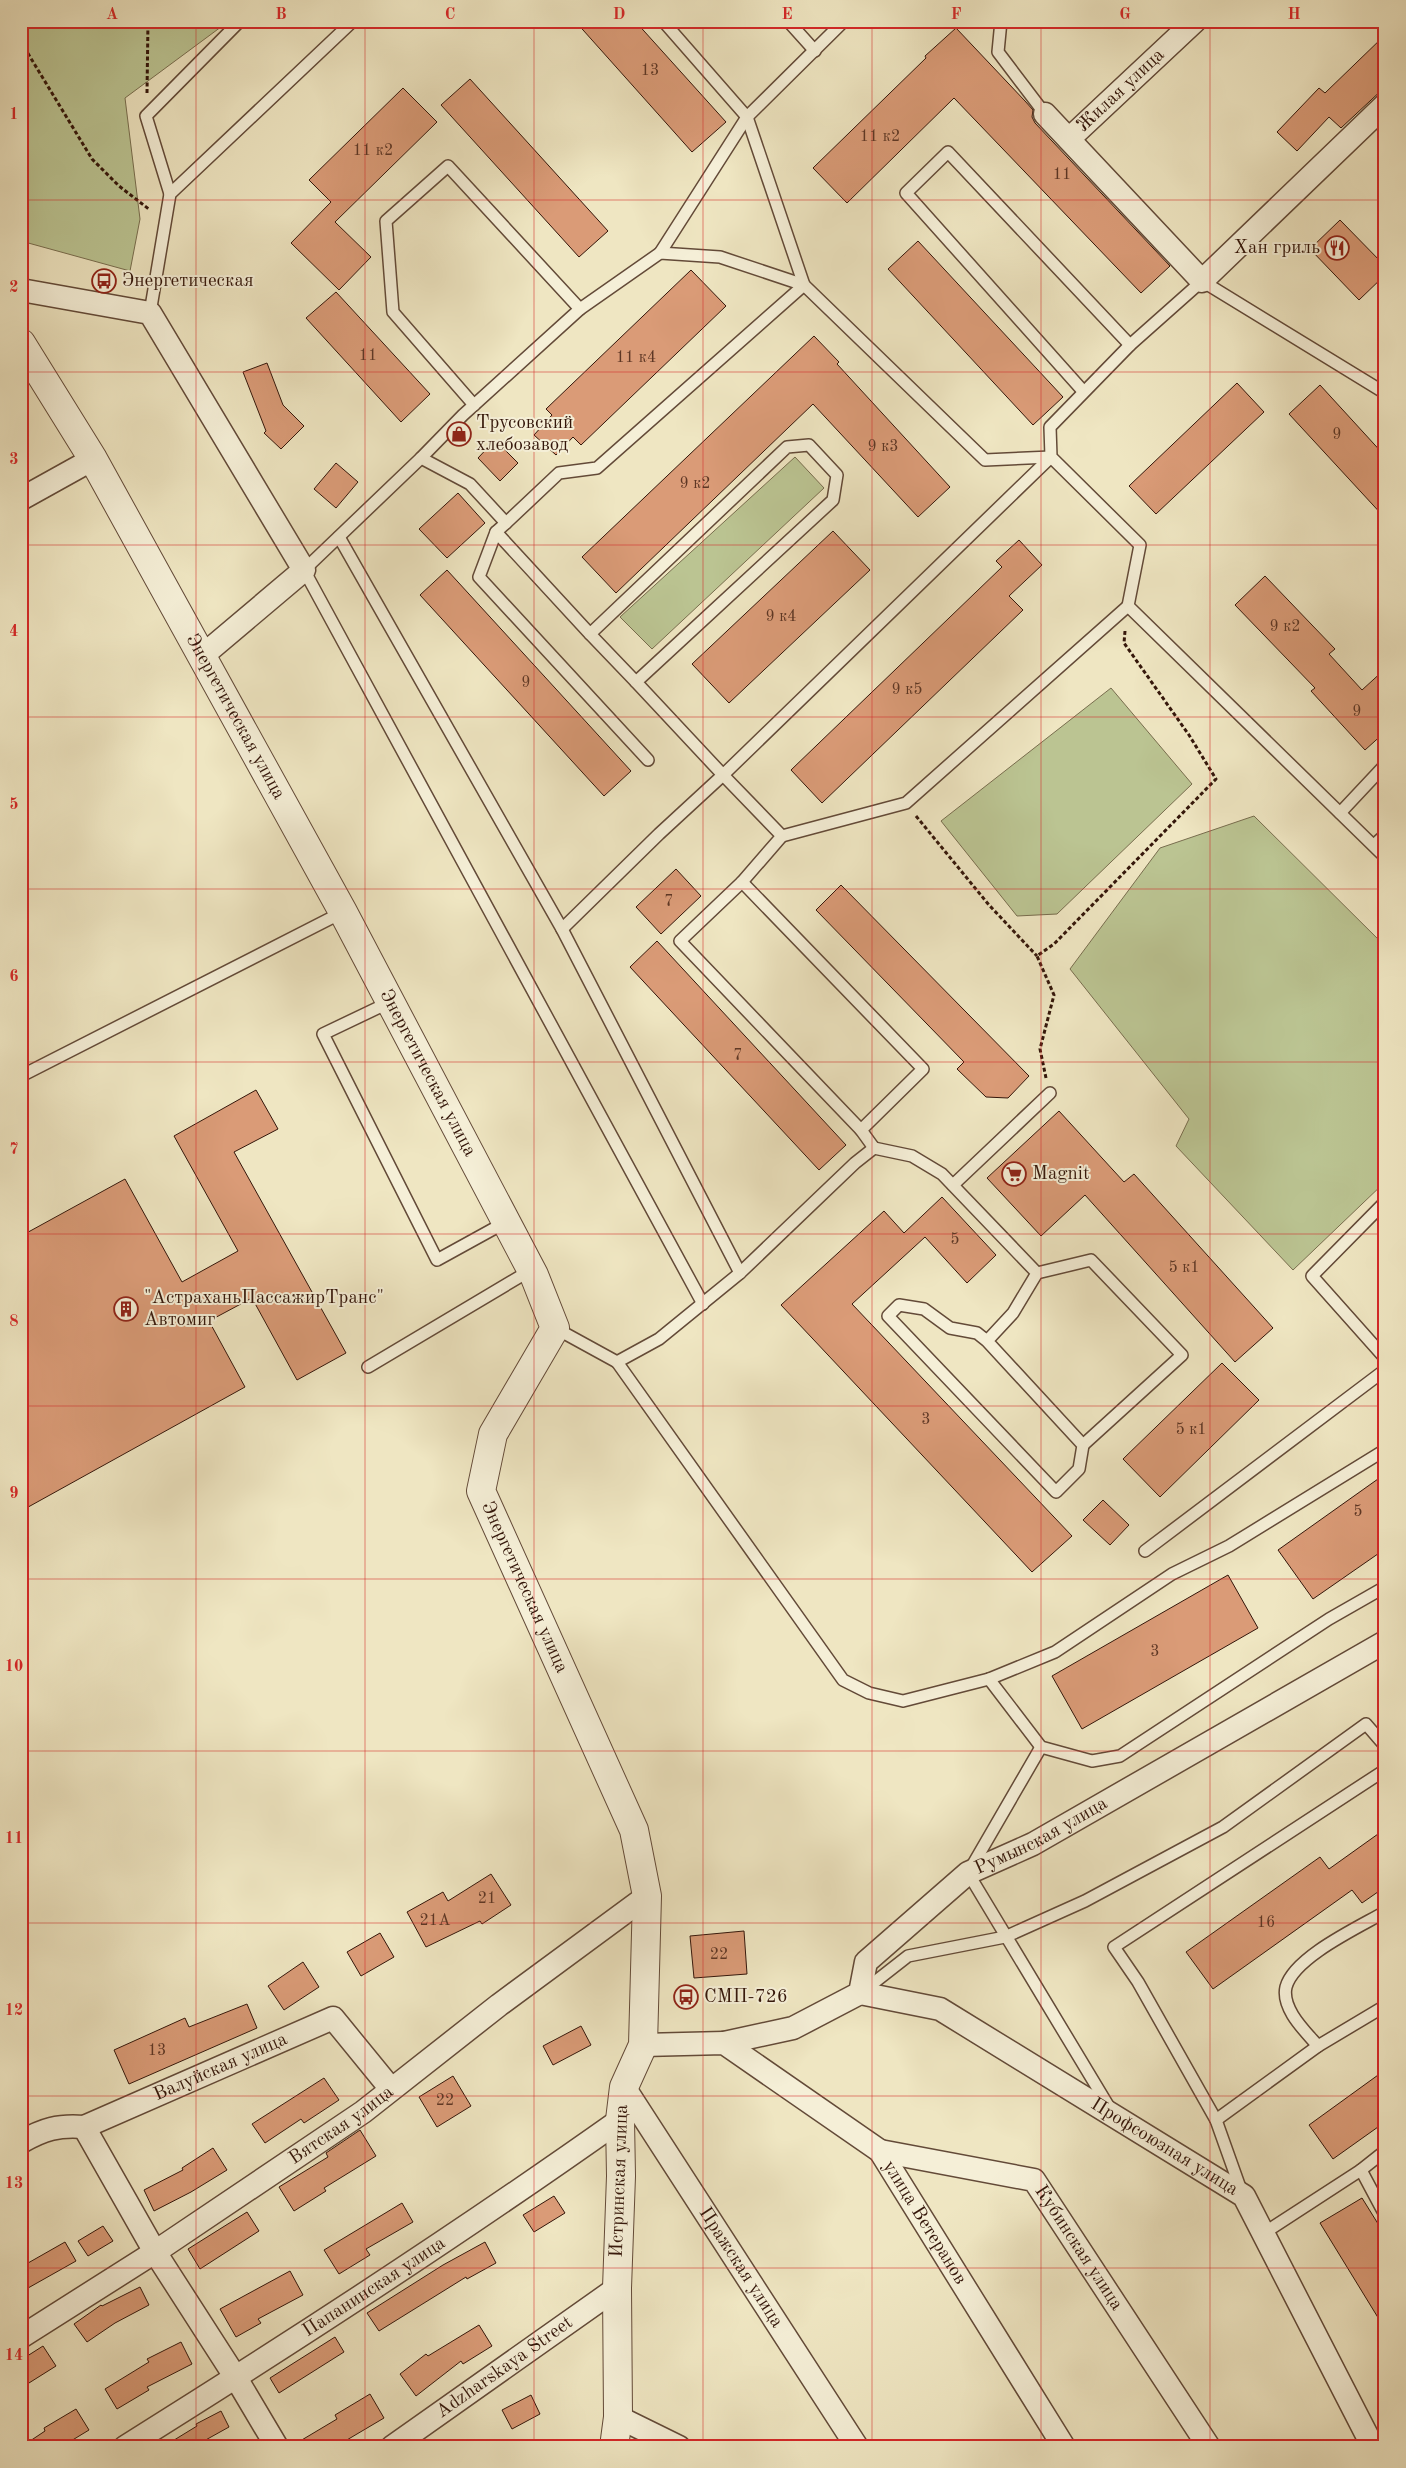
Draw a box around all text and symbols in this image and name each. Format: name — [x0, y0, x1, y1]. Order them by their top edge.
text: A — [106, 7, 118, 23]
text: B — [275, 7, 287, 23]
text: C — [445, 7, 455, 23]
text: D — [613, 7, 625, 23]
text: E — [781, 7, 793, 23]
text: F — [951, 7, 962, 23]
text: G — [1119, 7, 1131, 23]
text: H — [1287, 7, 1301, 23]
street label: Жилая улица — [1073, 45, 1169, 136]
house number: 13 — [641, 63, 659, 79]
text: 1 — [9, 107, 19, 123]
house number: 11 к2 — [860, 129, 900, 145]
house number: 11 к2 — [353, 143, 393, 159]
house number: 11 — [1053, 167, 1071, 183]
restaurant icon: Хан гриль — [1324, 235, 1350, 261]
place label: Хан гриль — [1234, 239, 1320, 258]
bus stop icon: Энергетическая — [91, 268, 117, 294]
place label: Энергетическая — [122, 272, 254, 291]
text: 2 — [9, 280, 19, 296]
house number: 11 — [359, 348, 377, 364]
house number: 11 к4 — [616, 350, 656, 366]
place label: Трусовский хлебозавод — [476, 414, 573, 455]
shop icon: Трусовский хлебозавод — [446, 421, 472, 447]
house number: 9 — [1332, 427, 1342, 443]
house number: 9 к3 — [867, 439, 899, 455]
text: 3 — [9, 452, 19, 468]
house number: 9 к2 — [679, 476, 711, 492]
house number: 9 к4 — [765, 609, 797, 625]
house number: 9 к2 — [1269, 619, 1301, 635]
text: 4 — [9, 624, 19, 640]
street label: Энергетическая улица — [182, 631, 289, 803]
house number: 9 — [521, 675, 531, 691]
house number: 9 к5 — [891, 682, 923, 698]
house number: 9 — [1352, 704, 1362, 720]
text: 5 — [9, 797, 19, 813]
house number: 7 — [664, 894, 674, 910]
text: 6 — [9, 969, 19, 985]
street label: Энергетическая улица — [376, 986, 480, 1160]
house number: 7 — [733, 1048, 743, 1064]
text: 7 — [9, 1142, 19, 1158]
supermarket icon: Magnit — [1001, 1161, 1027, 1187]
place label: Magnit — [1032, 1165, 1090, 1184]
house number: 5 — [950, 1232, 960, 1248]
house number: 5 к1 — [1168, 1260, 1200, 1276]
place label: "АстраханьПассажирТранс" Автомиг — [144, 1289, 384, 1330]
building icon: "АстраханьПассажирТранс" Автомиг — [113, 1296, 139, 1322]
text: 8 — [9, 1314, 19, 1330]
house number: 3 — [921, 1412, 931, 1428]
house number: 5 к1 — [1175, 1422, 1207, 1438]
text: 9 — [9, 1486, 19, 1502]
street label: Энергетическая улица — [478, 1499, 572, 1677]
house number: 5 — [1353, 1504, 1363, 1520]
house number: 3 — [1150, 1644, 1160, 1660]
text: 10 — [5, 1659, 23, 1675]
street label: Румынская улица — [972, 1794, 1111, 1878]
text: 11 — [5, 1831, 23, 1847]
house number: 21 — [478, 1891, 496, 1907]
house number: 21А — [420, 1913, 450, 1929]
house number: 16 — [1257, 1915, 1275, 1931]
house number: 22 — [710, 1947, 728, 1963]
bus stop icon: СМП-726 — [673, 1984, 699, 2010]
place label: СМП-726 — [704, 1988, 788, 2007]
text: 12 — [5, 2003, 23, 2019]
street label: Валуйская улица — [151, 2030, 291, 2105]
house number: 13 — [148, 2043, 166, 2059]
street label: Вятская улица — [286, 2082, 398, 2168]
house number: 22 — [436, 2093, 454, 2109]
street label: Профсоюзная улица — [1087, 2095, 1242, 2200]
street label: Истринская улица — [608, 2103, 632, 2258]
street label: улица Ветеранов — [879, 2157, 970, 2288]
text: 13 — [5, 2176, 23, 2192]
street label: Кубинская улица — [1031, 2182, 1127, 2314]
street label: Пражская улица — [695, 2204, 787, 2332]
street label: Папанинская улица — [299, 2233, 449, 2341]
street label: Adzharskaya Street — [433, 2313, 576, 2422]
text: 14 — [5, 2348, 23, 2364]

